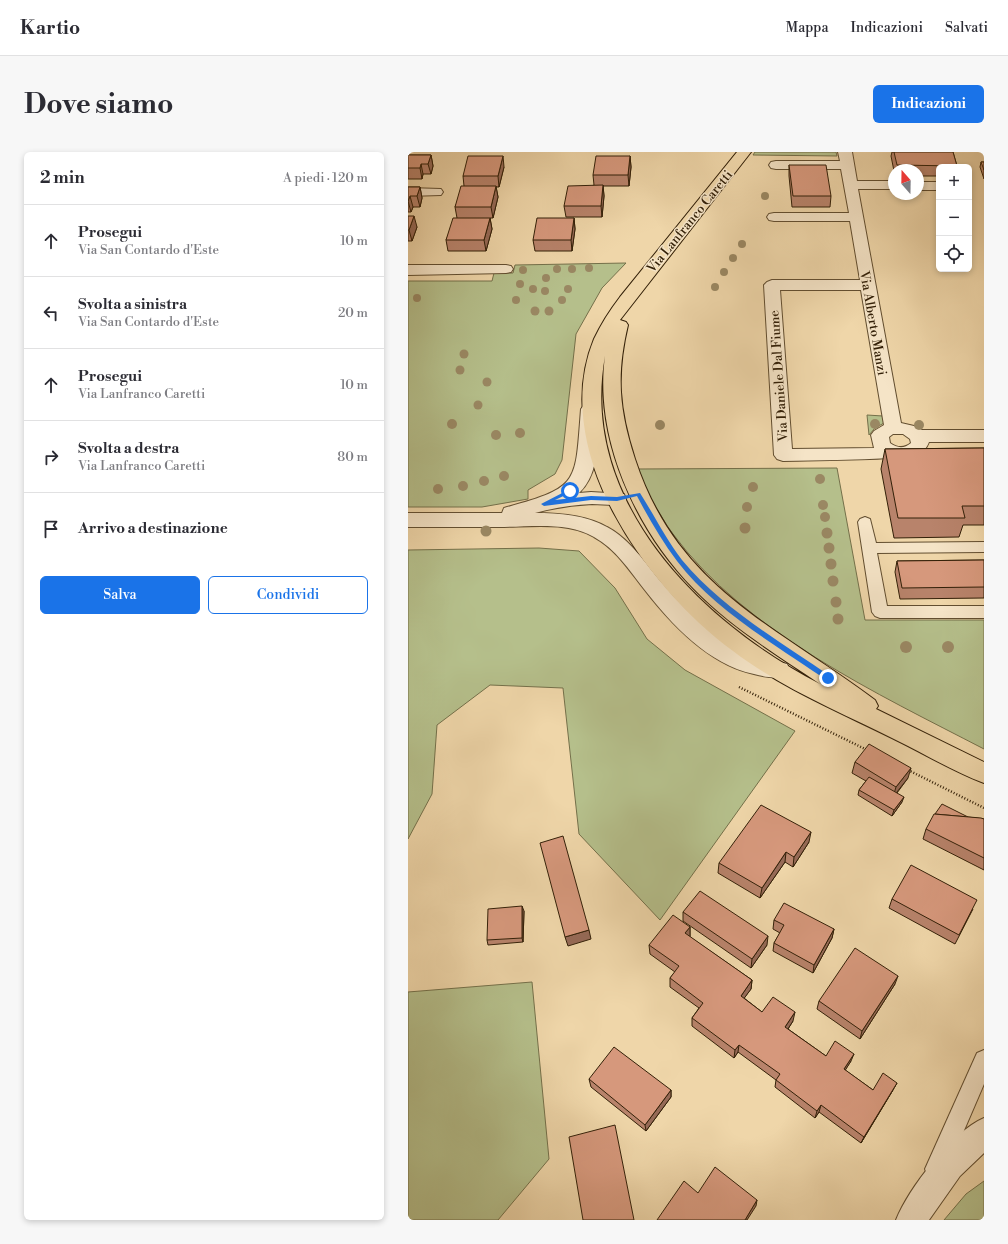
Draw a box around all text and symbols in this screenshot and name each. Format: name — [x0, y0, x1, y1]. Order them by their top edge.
text: Kartio — [20, 16, 80, 40]
text: Mappa — [786, 19, 828, 37]
text: Indicazioni — [850, 19, 923, 37]
text: Salvati — [945, 19, 988, 37]
button: Indicazioni — [873, 85, 984, 123]
text: Dove siamo — [24, 87, 173, 122]
north arrow — [888, 164, 924, 200]
map controls — [936, 164, 972, 272]
button: + — [936, 164, 972, 200]
text: 2 min — [40, 167, 85, 189]
street label: Via Lanfranco Caretti — [643, 167, 736, 277]
text: A piedi · 120 m — [283, 170, 368, 186]
button: − — [936, 200, 972, 236]
text: Prosegui — [78, 223, 142, 242]
icon: ahead — [40, 230, 62, 252]
text: 10 m — [340, 233, 368, 249]
button: locate — [936, 236, 972, 272]
text: Via San Contardo d'Este — [78, 242, 219, 258]
street label: Via Alberto Manzi — [856, 269, 890, 377]
text: Svolta a sinistra — [78, 295, 187, 314]
icon: left — [40, 302, 62, 324]
text: 20 m — [338, 305, 368, 321]
street label: Via Daniele Dal Fiume — [766, 309, 792, 443]
text: Via San Contardo d'Este — [78, 314, 219, 330]
text: Prosegui — [78, 367, 142, 386]
icon: ahead — [40, 374, 62, 396]
text: 10 m — [340, 377, 368, 393]
text: Via Lanfranco Caretti — [78, 386, 205, 402]
text: Svolta a destra — [78, 439, 179, 458]
icon: right — [40, 446, 62, 468]
text: 80 m — [337, 449, 368, 465]
text: Via Lanfranco Caretti — [78, 458, 205, 474]
route start — [561, 482, 579, 500]
icon: arrive — [40, 518, 62, 540]
text: Arrivo a destinazione — [78, 519, 228, 538]
button: Salva — [40, 576, 200, 614]
button: Condividi — [208, 576, 368, 614]
route end — [819, 669, 837, 687]

